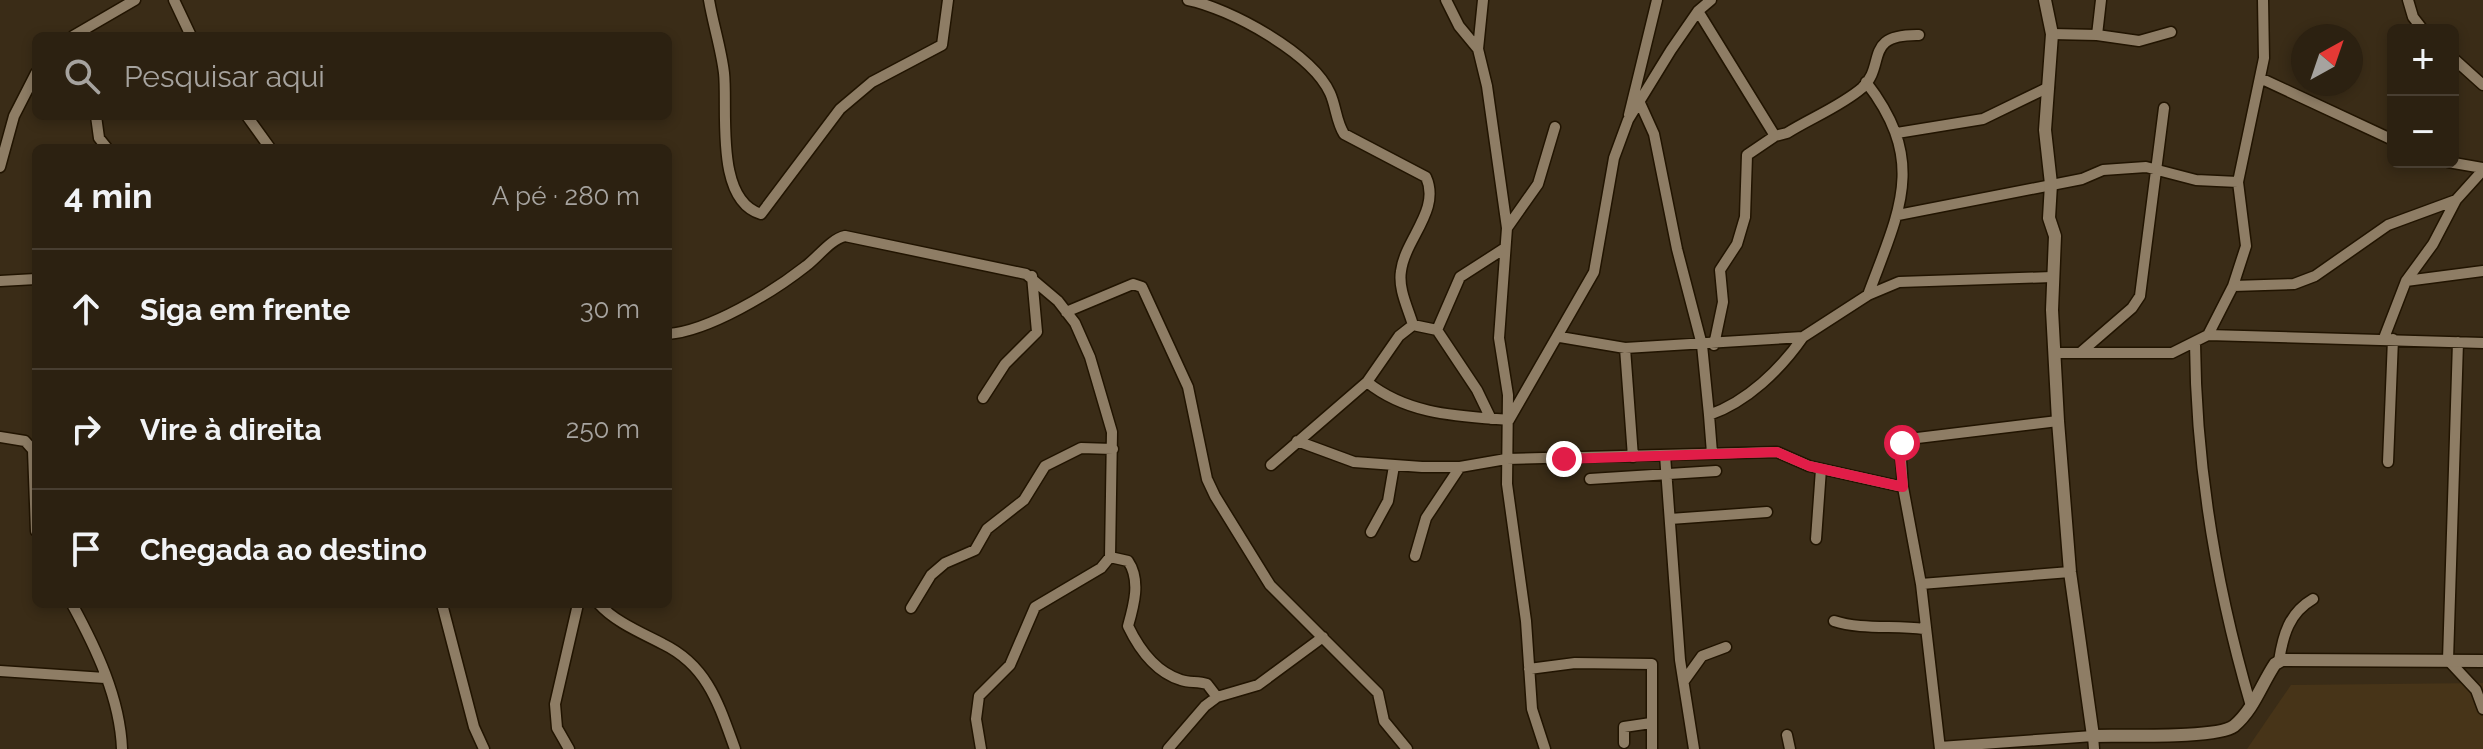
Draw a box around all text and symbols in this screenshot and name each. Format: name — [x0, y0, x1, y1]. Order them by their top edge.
north arrow — [2291, 24, 2363, 96]
map controls — [2387, 24, 2459, 168]
button: + — [2387, 24, 2459, 96]
search box — [32, 32, 672, 120]
icon: search — [60, 54, 104, 98]
text: Pesquisar aqui — [124, 59, 325, 94]
button: − — [2387, 96, 2459, 168]
text: 4 min — [64, 176, 152, 216]
text: A pé · 280 m — [492, 181, 640, 211]
icon: ahead — [64, 287, 108, 331]
text: Siga em frente — [140, 292, 350, 327]
text: 30 m — [580, 294, 640, 324]
icon: right — [64, 407, 108, 451]
text: Vire à direita — [140, 412, 322, 447]
text: 250 m — [566, 414, 640, 444]
route start — [1884, 425, 1920, 461]
route end — [1546, 441, 1582, 477]
icon: arrive — [64, 527, 108, 571]
text: Chegada ao destino — [140, 532, 427, 567]

